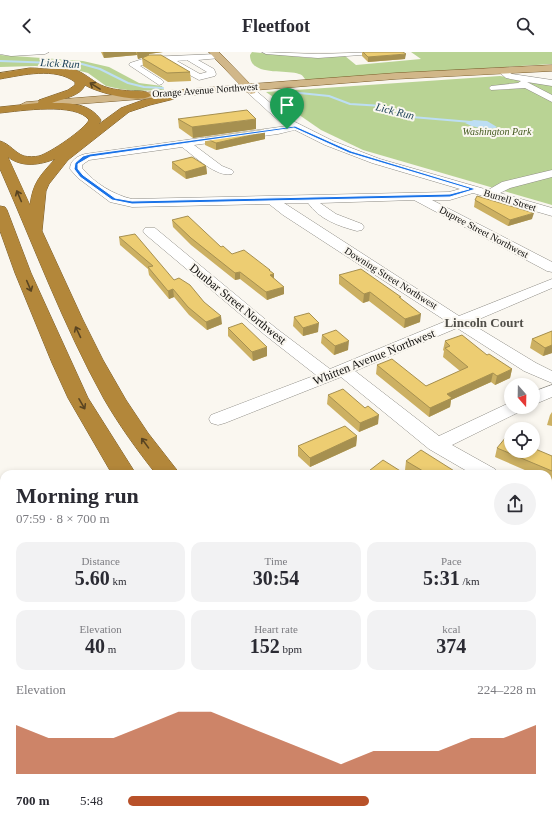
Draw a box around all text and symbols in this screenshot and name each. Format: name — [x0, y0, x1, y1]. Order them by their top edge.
icon: back — [16, 15, 38, 37]
icon: search — [514, 15, 536, 37]
text: Fleetfoot — [242, 16, 310, 36]
water label: Lick Run — [39, 56, 80, 70]
one-way arrow — [89, 81, 101, 89]
street label: Orange Avenue Northwest — [152, 81, 258, 99]
pin — [270, 88, 304, 129]
icon: arrive — [276, 94, 298, 116]
water label: Lick Run — [373, 100, 416, 122]
park label: Washington Park — [463, 126, 532, 137]
street label: Burrell Street — [482, 187, 538, 213]
one-way arrow — [15, 191, 22, 203]
street label: Dupree Street Northwest — [438, 204, 531, 260]
street label: Downing Street Northwest — [343, 245, 440, 311]
street label: Dunbar Street Northwest — [187, 261, 290, 348]
one-way arrow — [25, 279, 33, 291]
district label: Lincoln Court — [444, 315, 524, 330]
one-way arrow — [74, 326, 81, 338]
street label: Whitten Avenue Northwest — [311, 326, 438, 388]
north arrow — [504, 378, 540, 414]
map controls — [504, 378, 540, 458]
one-way arrow — [79, 398, 86, 410]
button: locate — [504, 422, 540, 458]
one-way arrow — [141, 437, 149, 448]
text: Morning run — [16, 483, 139, 508]
button: share — [494, 483, 536, 525]
text: 07:59 · 8 × 700 m — [16, 511, 110, 526]
text: Distance — [81, 555, 120, 567]
text: Time — [265, 555, 287, 567]
text: Pace — [441, 555, 462, 567]
text: 5.60 — [75, 567, 110, 589]
text: 30:54 — [253, 567, 299, 589]
text: 5:31 — [423, 567, 460, 589]
text: km — [110, 575, 127, 587]
text: /km — [460, 575, 480, 587]
text: Elevation — [80, 623, 122, 635]
text: Heart rate — [254, 623, 298, 635]
text: kcal — [442, 623, 460, 635]
text: 40 — [85, 635, 105, 657]
text: 152 — [250, 635, 280, 657]
text: 374 — [436, 635, 466, 657]
text: m — [105, 643, 116, 655]
text: bpm — [280, 643, 302, 655]
text: Elevation — [16, 682, 66, 697]
text: 224–228 m — [477, 682, 536, 697]
text: 700 m — [16, 793, 50, 808]
text: 5:48 — [80, 793, 103, 808]

